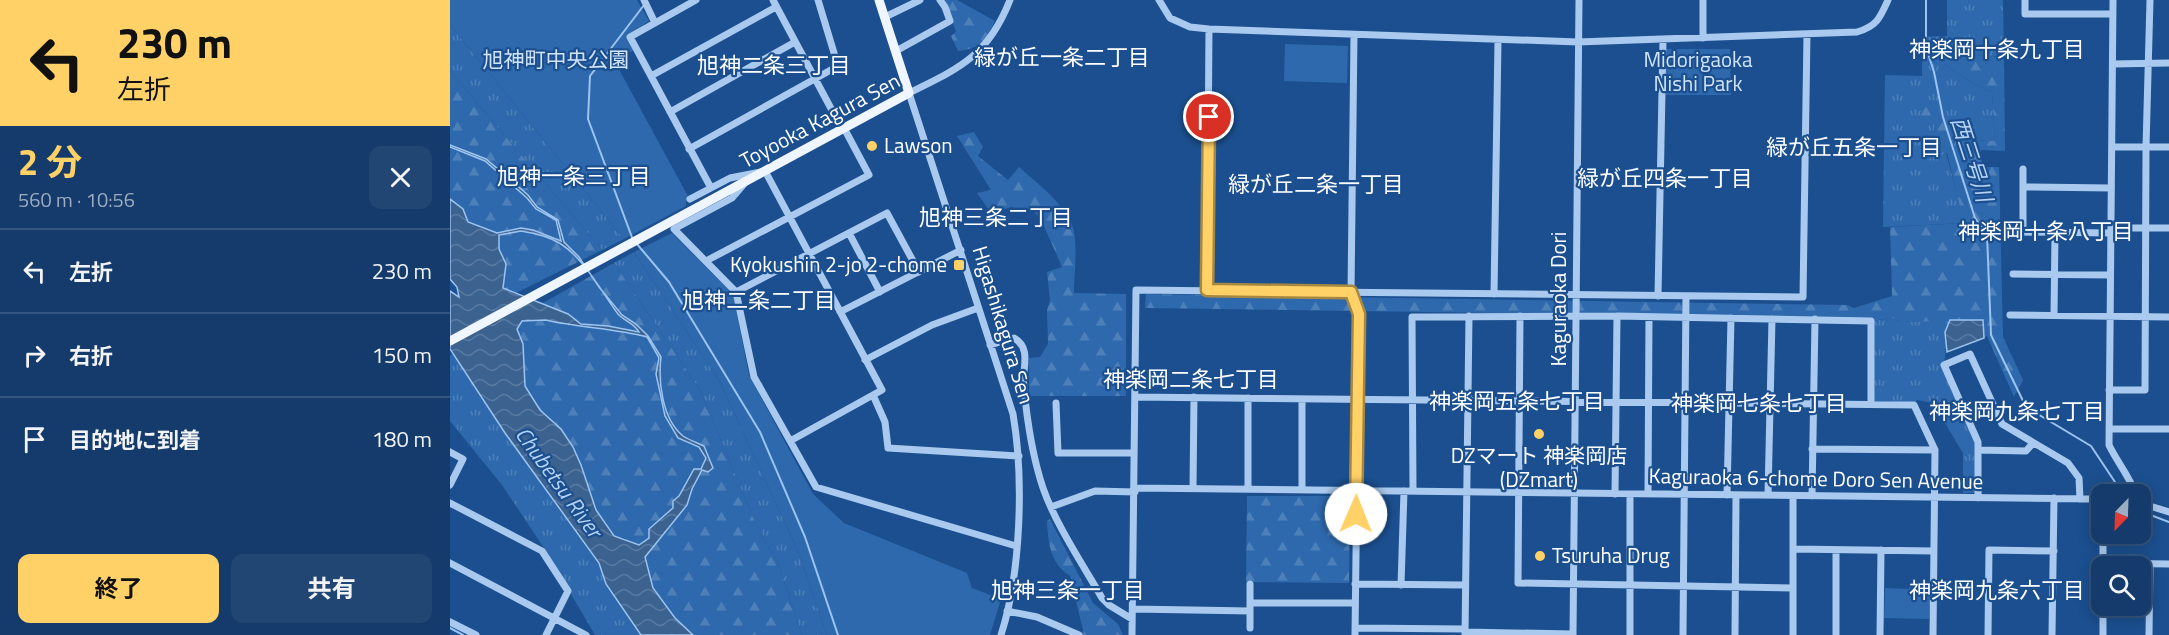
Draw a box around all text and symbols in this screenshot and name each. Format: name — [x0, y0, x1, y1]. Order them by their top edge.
text: 230 m — [117, 10, 232, 74]
icon: left — [18, 24, 96, 102]
district label: 神楽岡十条九丁目 — [1909, 32, 2085, 66]
district label: 緑が丘一条二丁目 — [974, 40, 1150, 74]
park label: 旭神町中央公園 — [483, 43, 630, 75]
park label: Midorigaoka Nishi Park — [1643, 43, 1753, 99]
district label: 旭神二条三丁目 — [697, 48, 851, 82]
street label: Toyooka Kagura Sen — [734, 64, 905, 176]
text: 左折 — [117, 68, 171, 109]
pin — [1183, 91, 1234, 142]
icon: arrive — [1192, 100, 1225, 133]
water label: 西三号川 — [1942, 112, 2002, 208]
place label: Lawson — [884, 129, 953, 161]
district label: 緑が丘五条一丁目 — [1766, 130, 1942, 164]
text: 2 分 — [18, 134, 82, 189]
marker: Lawson — [865, 139, 879, 153]
button: close — [369, 146, 432, 209]
district label: 旭神一条三丁目 — [497, 159, 651, 193]
district label: 緑が丘四条一丁目 — [1577, 161, 1753, 195]
district label: 緑が丘二条一丁目 — [1228, 167, 1404, 201]
text: 560 m · 10:56 — [18, 184, 135, 215]
district label: 旭神三条二丁目 — [919, 200, 1073, 234]
district label: 神楽岡十条八丁目 — [1958, 214, 2134, 248]
street label: Kaguraoka Dori — [1542, 232, 1574, 366]
street label: Higashikagura Sen — [965, 242, 1043, 408]
place label: Kyokushin 2-jo 2-chome — [730, 248, 947, 280]
text: 230 m — [372, 254, 432, 288]
icon: left — [18, 255, 51, 288]
text: 左折 — [69, 255, 113, 289]
marker: Kyokushin 2-jo 2-chome — [952, 258, 966, 272]
district label: 旭神二条二丁目 — [682, 283, 836, 317]
text: 150 m — [372, 338, 432, 372]
icon: right — [18, 339, 51, 372]
text: 右折 — [69, 339, 113, 373]
district label: 神楽岡二条七丁目 — [1103, 362, 1279, 396]
district label: 神楽岡五条七丁目 — [1429, 384, 1605, 418]
district label: 神楽岡七条七丁目 — [1671, 386, 1847, 420]
district label: 神楽岡九条七丁目 — [1929, 394, 2105, 428]
water label: Chubetsu River — [507, 419, 613, 547]
text: 180 m — [372, 422, 432, 456]
icon: arrive — [18, 423, 51, 456]
text: 目的地に到着 — [69, 423, 201, 457]
marker: DZマート 神楽岡店 (DZmart) — [1532, 427, 1546, 441]
place label: DZマート 神楽岡店 (DZmart) — [1451, 439, 1627, 495]
street label: Kaguraoka 6-chome Doro Sen Avenue — [1648, 459, 1984, 497]
position arrow — [1324, 482, 1388, 546]
north arrow — [2091, 484, 2151, 544]
map controls — [2091, 484, 2151, 616]
place label: Tsuruha Drug — [1552, 539, 1670, 571]
marker: Tsuruha Drug — [1533, 549, 1547, 563]
button: 終了 — [18, 554, 219, 623]
button: 共有 — [231, 554, 432, 623]
button: search — [2091, 556, 2151, 616]
district label: 旭神三条一丁目 — [991, 573, 1145, 607]
district label: 神楽岡九条六丁目 — [1909, 573, 2085, 607]

